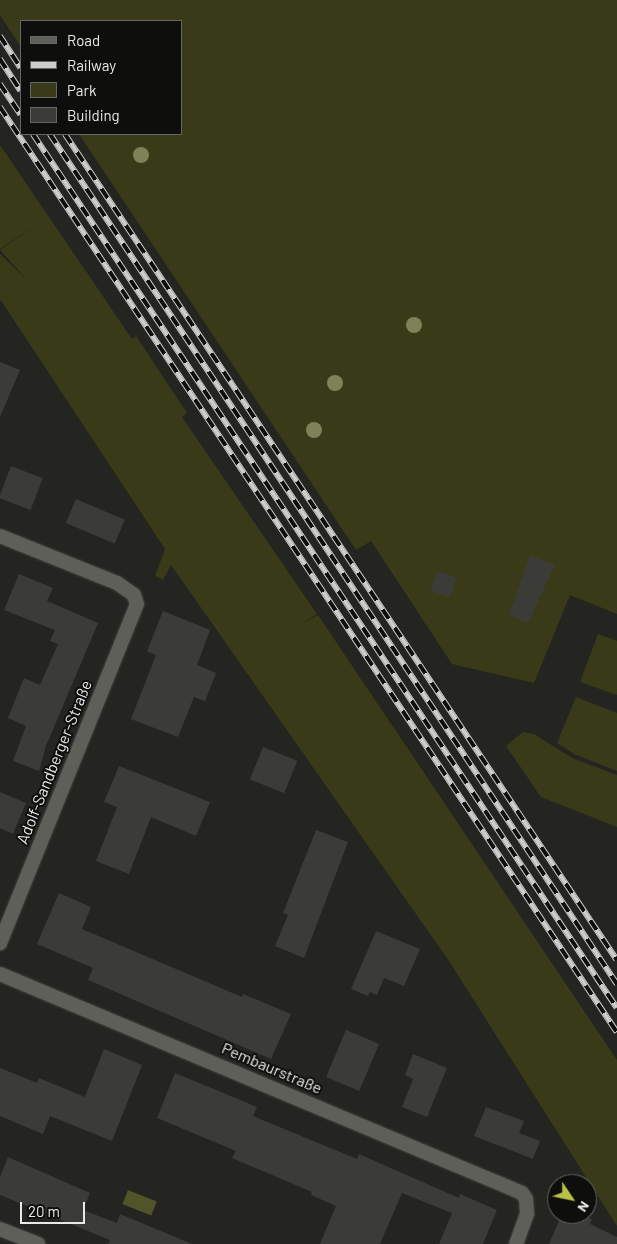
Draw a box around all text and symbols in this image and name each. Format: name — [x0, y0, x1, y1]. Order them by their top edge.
legend — [20, 20, 182, 135]
text: Road — [67, 31, 100, 49]
text: Railway — [67, 56, 116, 74]
text: Park — [67, 81, 96, 99]
text: Building — [67, 106, 120, 124]
street label: Adolf-Sandberger-Straße — [12, 677, 96, 847]
street label: Pembaurstraße — [219, 1038, 325, 1098]
north arrow — [547, 1174, 597, 1224]
scale bar — [22, 1192, 88, 1224]
text: N — [574, 1198, 594, 1216]
text: 20 m — [28, 1202, 60, 1220]

